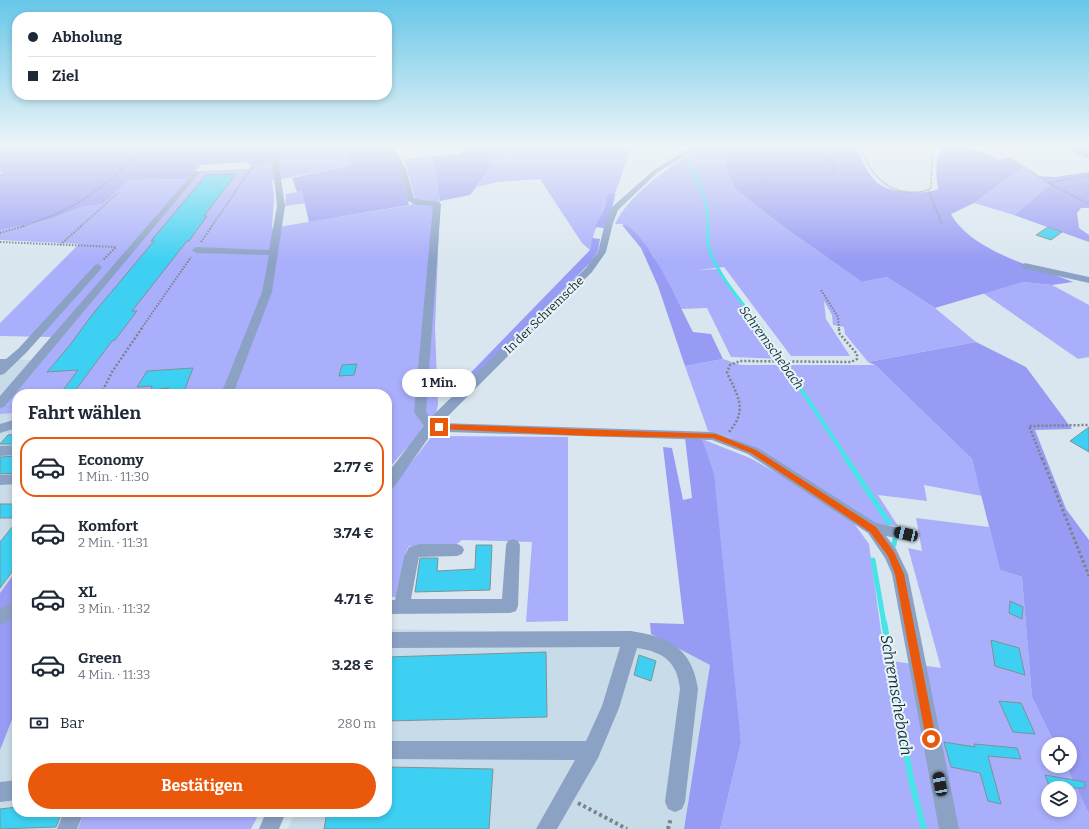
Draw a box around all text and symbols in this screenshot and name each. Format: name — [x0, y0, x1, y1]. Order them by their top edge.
text: Abholung — [52, 28, 122, 46]
text: Ziel — [52, 67, 79, 85]
street label: In der Schremsche — [501, 274, 587, 356]
water label: Schremschebach — [736, 303, 807, 392]
callout: 1 Min. — [402, 369, 476, 397]
text: 1 Min. — [421, 375, 457, 390]
text: Fahrt wählen — [28, 402, 141, 424]
route end — [430, 418, 448, 436]
icon: car — [30, 449, 66, 485]
text: Economy — [78, 451, 144, 469]
text: 2.77 € — [334, 458, 374, 476]
text: 1 Min. · 11:30 — [78, 469, 149, 484]
icon: car — [30, 515, 66, 551]
text: Komfort — [78, 517, 138, 535]
text: 3.74 € — [333, 524, 374, 542]
car — [893, 525, 919, 543]
text: 2 Min. · 11:31 — [78, 535, 148, 550]
icon: car — [30, 581, 66, 617]
text: XL — [78, 583, 97, 601]
text: 4.71 € — [334, 590, 374, 608]
text: 3 Min. · 11:32 — [78, 601, 150, 616]
water label: Schremschebach — [877, 633, 917, 757]
icon: car — [30, 647, 66, 683]
text: Green — [78, 649, 122, 667]
text: 3.28 € — [332, 656, 374, 674]
text: 4 Min. · 11:33 — [78, 667, 151, 682]
icon: cash — [28, 712, 50, 734]
text: Bar — [60, 714, 84, 732]
text: 280 m — [338, 716, 376, 731]
route start — [922, 730, 940, 748]
map controls — [1041, 737, 1077, 817]
button: locate — [1041, 737, 1077, 773]
button: Bestätigen — [28, 763, 376, 809]
car — [932, 771, 948, 797]
button: layers — [1041, 781, 1077, 817]

